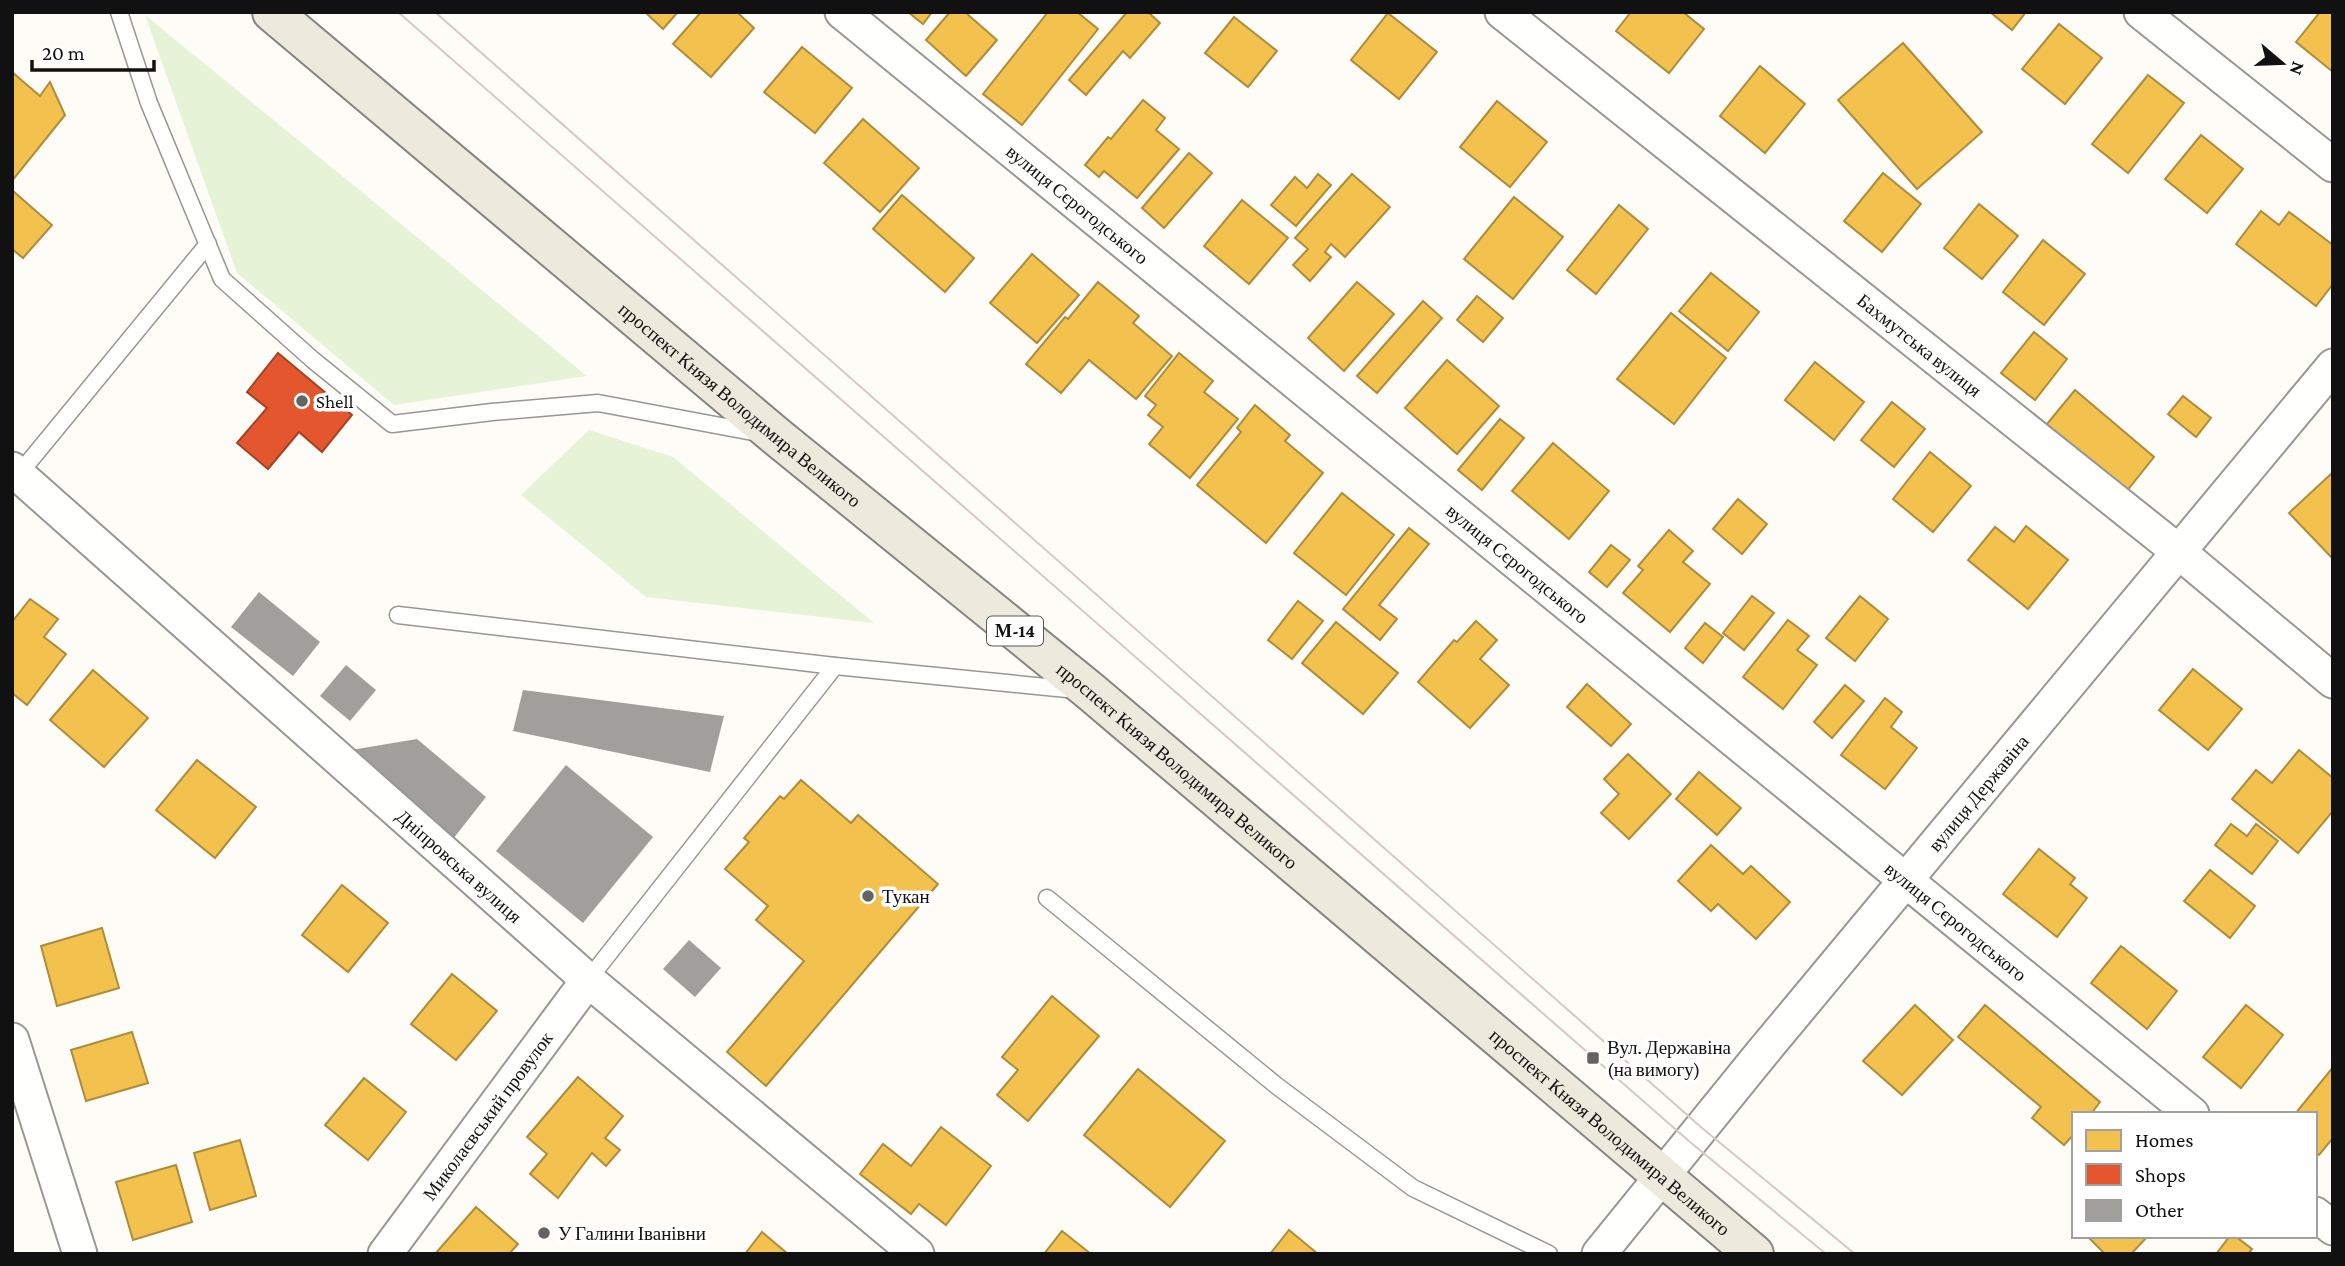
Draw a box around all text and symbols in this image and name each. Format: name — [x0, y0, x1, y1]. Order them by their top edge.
scale bar — [32, 28, 154, 72]
north arrow — [2247, 28, 2317, 98]
text: 20 m — [42, 41, 85, 65]
text: N — [2286, 59, 2310, 78]
street label: вулиця Сєрогодського — [1002, 141, 1152, 269]
street label: Бахмутська вулиця — [1853, 290, 1986, 401]
street label: проспект Князя Володимира Великого — [615, 298, 865, 512]
place label: Shell — [316, 391, 353, 412]
marker: Shell — [294, 393, 310, 409]
street label: вулиця Сєрогодського — [1442, 500, 1592, 628]
road number: М-14 — [987, 616, 1043, 646]
street label: проспект Князя Володимира Великого — [1053, 658, 1302, 873]
street label: вулиця Державіна — [1924, 730, 2033, 856]
street label: Дніпровська вулиця — [392, 805, 526, 927]
street label: вулиця Сєрогодського — [1881, 858, 2031, 986]
place label: Тукан — [882, 886, 930, 907]
marker: Тукан — [860, 888, 876, 904]
street label: проспект Князя Володимира Великого — [1485, 1025, 1734, 1240]
street label: Миколаєвський провулок — [419, 1027, 557, 1204]
place label: Вул. Державіна (на вимогу) — [1607, 1037, 1732, 1081]
marker: Вул. Державіна (на вимогу) — [1585, 1050, 1601, 1066]
legend — [2072, 1112, 2317, 1238]
text: Homes — [2135, 1128, 2194, 1152]
text: Shops — [2135, 1163, 2186, 1187]
text: Other — [2135, 1198, 2185, 1222]
place label: У Галини Іванівни — [558, 1223, 706, 1244]
marker: У Галини Іванівни — [536, 1225, 552, 1241]

